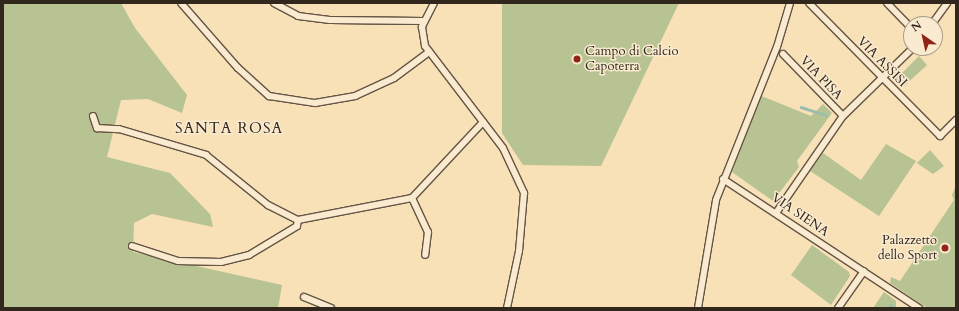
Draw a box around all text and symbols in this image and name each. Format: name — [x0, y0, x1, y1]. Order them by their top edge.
north arrow — [903, 16, 943, 56]
text: N — [908, 18, 925, 35]
street label: VIA ASSISI — [854, 34, 910, 90]
place label: Campo di Calcio Capoterra — [585, 44, 679, 75]
street label: VIA PISA — [796, 53, 846, 103]
marker: Campo di Calcio Capoterra — [572, 54, 582, 64]
district label: SANTA ROSA — [175, 120, 283, 138]
street label: VIA SIENA — [768, 190, 832, 240]
place label: Palazzetto dello Sport — [878, 233, 937, 264]
marker: Palazzetto dello Sport — [940, 243, 950, 253]

